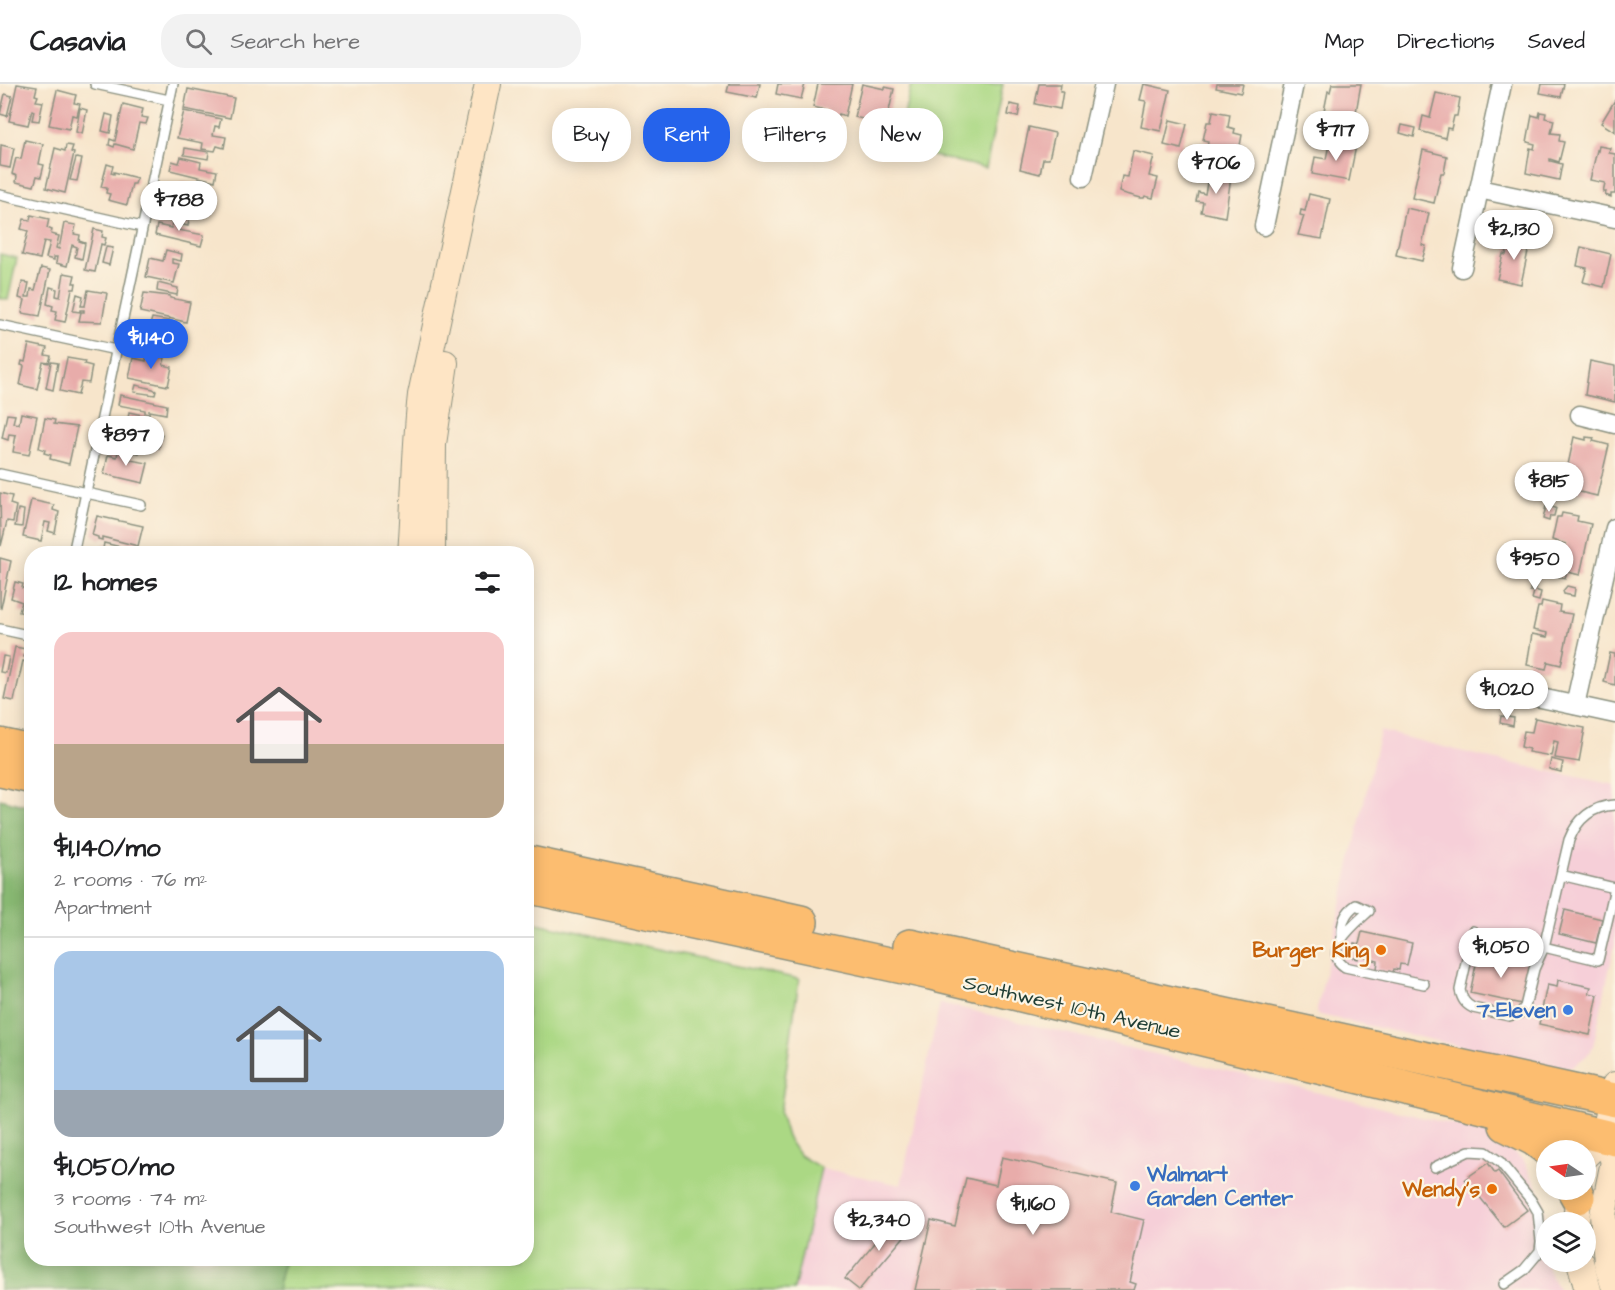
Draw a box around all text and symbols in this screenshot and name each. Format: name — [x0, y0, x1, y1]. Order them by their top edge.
search box — [161, 14, 581, 68]
text: Casavia — [30, 22, 125, 61]
icon: search — [182, 25, 215, 58]
text: Search here — [230, 26, 360, 57]
text: Map — [1324, 27, 1364, 56]
text: Directions — [1397, 27, 1495, 56]
text: Saved — [1528, 27, 1585, 56]
chip: Buy — [552, 108, 631, 162]
chip: Rent — [643, 108, 730, 162]
chip: Filters — [742, 108, 847, 162]
chip: New — [859, 108, 943, 162]
pin: $717 — [1300, 111, 1372, 162]
text: $717 — [1317, 116, 1355, 144]
pin: $706 — [1180, 144, 1252, 195]
text: $706 — [1192, 149, 1240, 177]
pin: $788 — [143, 181, 215, 232]
text: $788 — [154, 186, 204, 214]
pin: $2,130 — [1465, 210, 1563, 261]
text: $2,130 — [1488, 215, 1540, 243]
pin: $1,140 — [102, 319, 200, 370]
text: $1,140 — [128, 324, 174, 352]
pin: $897 — [90, 416, 162, 467]
text: $897 — [102, 421, 150, 449]
pin: $815 — [1513, 462, 1585, 513]
text: $815 — [1529, 467, 1569, 495]
pin: $950 — [1499, 540, 1571, 591]
text: $950 — [1510, 545, 1560, 573]
text: 12 homes — [54, 564, 157, 600]
icon: filters — [471, 566, 504, 599]
pin: $1,020 — [1458, 670, 1556, 721]
icon: home — [225, 671, 333, 779]
text: $1,020 — [1480, 675, 1534, 703]
text: $1,140/mo — [54, 830, 161, 866]
text: 2 rooms · 76 m² — [54, 866, 207, 894]
text: Apartment — [54, 894, 152, 922]
pin: $1,050 — [1452, 928, 1550, 979]
text: $1,050 — [1473, 933, 1529, 961]
place label: Burger King — [1252, 936, 1369, 967]
marker: Burger King — [1374, 943, 1388, 957]
street label: Southwest 10th Avenue — [961, 968, 1183, 1046]
icon: home — [225, 990, 333, 1098]
place label: 7-Eleven — [1476, 996, 1556, 1025]
marker: 7-Eleven — [1561, 1003, 1575, 1017]
north arrow — [1536, 1140, 1596, 1200]
map controls — [1536, 1140, 1596, 1272]
text: $1,050/mo — [54, 1149, 174, 1185]
place label: Walmart Garden Center — [1146, 1160, 1293, 1213]
place label: Wendy's — [1401, 1175, 1480, 1207]
marker: Walmart Garden Center — [1128, 1179, 1142, 1193]
marker: Wendy's — [1485, 1182, 1499, 1196]
text: 3 rooms · 74 m² — [54, 1185, 207, 1213]
pin: $1,160 — [984, 1185, 1082, 1236]
text: $1,160 — [1011, 1190, 1055, 1218]
pin: $2,340 — [830, 1201, 928, 1252]
text: $2,340 — [848, 1206, 910, 1234]
button: layers — [1536, 1212, 1596, 1272]
text: Southwest 10th Avenue — [54, 1213, 266, 1241]

